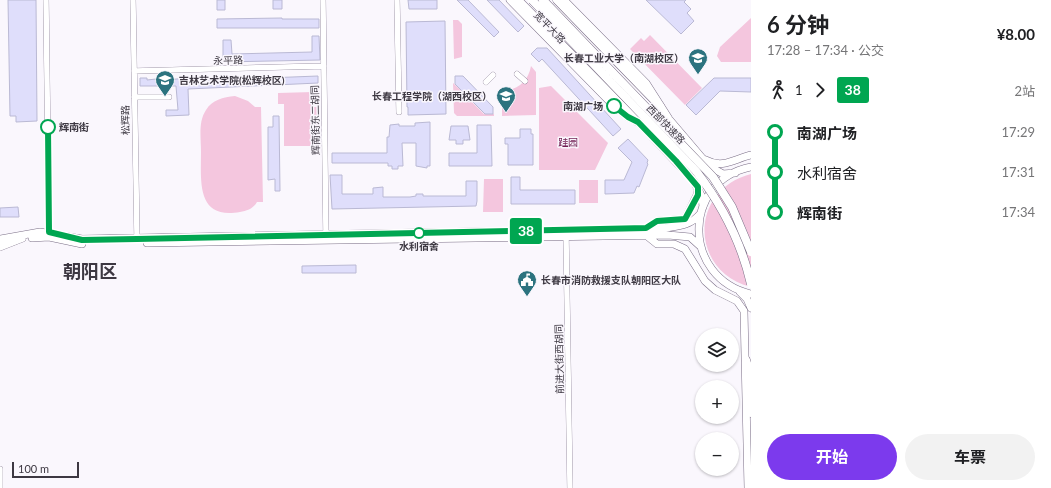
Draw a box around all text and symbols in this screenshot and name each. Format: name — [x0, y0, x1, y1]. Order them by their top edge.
street label: 宽平大路 — [532, 8, 568, 46]
text: 6 分钟 — [767, 11, 829, 38]
text: ¥8.00 — [997, 25, 1035, 43]
text: 17:28 – 17:34 · 公交 — [767, 42, 884, 58]
school or university icon: 长春工业大学（南湖校区） — [687, 47, 709, 75]
place label: 长春工业大学（南湖校区） — [564, 52, 684, 64]
street label: 永平路 — [213, 53, 243, 67]
school or university icon: 吉林艺术学院(松辉校区) — [154, 69, 176, 97]
place label: 吉林艺术学院(松辉校区) — [179, 74, 285, 86]
icon: walk — [767, 79, 789, 101]
icon: forward — [809, 79, 831, 101]
text: 38 — [845, 81, 861, 98]
text: 1 — [795, 82, 803, 98]
text: 2站 — [1014, 83, 1035, 99]
street label: 辉南街东二胡同 — [308, 85, 322, 155]
school or university icon: 长春工程学院（湖西校区） — [495, 85, 517, 113]
place label: 长春工程学院（湖西校区） — [372, 90, 492, 102]
marker: 南湖广场 — [606, 98, 622, 114]
place label: 南湖广场 — [563, 100, 603, 112]
street label: 西部快速路 — [644, 102, 688, 146]
street label: 松辉路 — [119, 105, 131, 135]
marker: 辉南街 — [40, 119, 56, 135]
place label: 辉南街 — [59, 121, 89, 133]
text: 南湖广场 — [797, 124, 857, 142]
text: 17:29 — [1002, 124, 1035, 140]
park label: 跬园 — [558, 136, 578, 148]
text: 水利宿舍 — [797, 164, 857, 182]
text: 17:31 — [1002, 164, 1035, 180]
text: 辉南街 — [797, 204, 842, 222]
text: 17:34 — [1002, 204, 1035, 220]
line badge: 38 — [508, 218, 544, 244]
text: 38 — [518, 222, 534, 239]
marker: 水利宿舍 — [413, 227, 425, 239]
place label: 水利宿舍 — [399, 240, 439, 252]
district label: 朝阳区 — [63, 260, 117, 282]
public building icon: 长春市消防救援支队朝阳区大队 — [516, 269, 538, 297]
place label: 长春市消防救援支队朝阳区大队 — [541, 274, 681, 286]
street label: 前进大街西胡同 — [552, 324, 566, 394]
map controls — [695, 328, 739, 476]
button: layers — [695, 328, 739, 372]
button: + — [695, 380, 739, 424]
button: − — [695, 432, 739, 476]
button: 开始 — [767, 434, 897, 480]
button: 车票 — [905, 434, 1035, 480]
scale bar — [12, 460, 79, 479]
text: 100 m — [18, 462, 49, 475]

